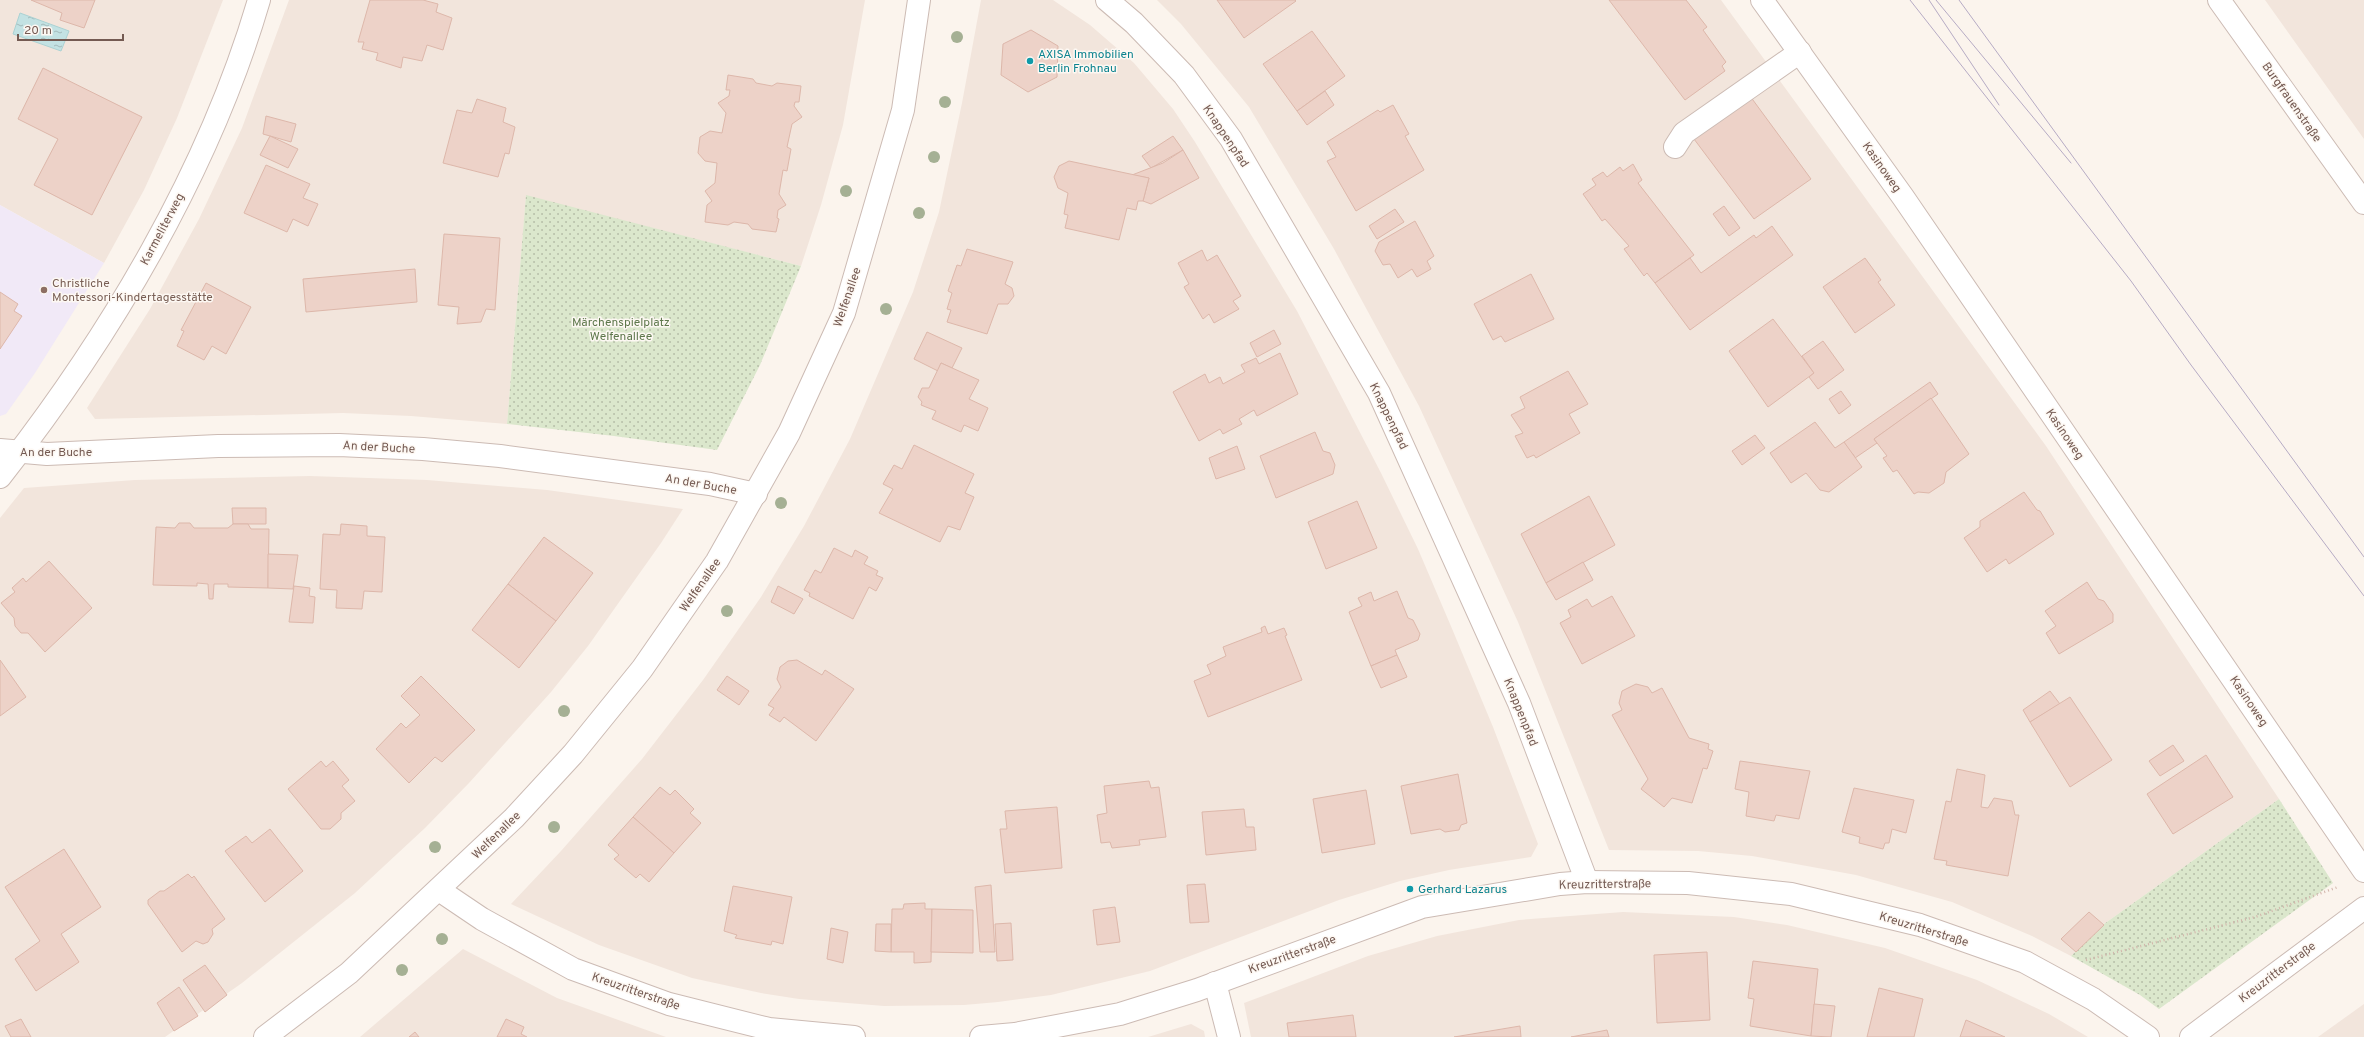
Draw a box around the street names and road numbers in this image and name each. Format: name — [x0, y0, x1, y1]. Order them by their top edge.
street label: Burgfrauenstraße — [2258, 59, 2325, 146]
street label: Knappenpfad — [1198, 102, 1252, 171]
street label: Kasinoweg — [1858, 139, 1904, 196]
street label: Karmeliterweg — [137, 191, 189, 268]
street label: Welfenallee — [830, 265, 866, 329]
street label: Knappenpfad — [1365, 380, 1411, 452]
street label: Kasinoweg — [2041, 406, 2087, 463]
street label: An der Buche — [342, 438, 416, 458]
street label: An der Buche — [20, 445, 92, 461]
street label: An der Buche — [664, 471, 738, 499]
street label: Welfenallee — [676, 555, 725, 616]
street label: Kasinoweg — [2225, 673, 2271, 730]
street label: Knappenpfad — [1499, 676, 1541, 749]
street label: Welfenallee — [469, 808, 525, 863]
street label: Kreuzritterstraße — [1559, 876, 1651, 894]
street label: Kreuzritterstraße — [1877, 909, 1970, 951]
street label: Kreuzritterstraße — [1246, 932, 1339, 978]
street label: Kreuzritterstraße — [2236, 939, 2319, 1007]
street label: Kreuzritterstraße — [589, 969, 682, 1015]

